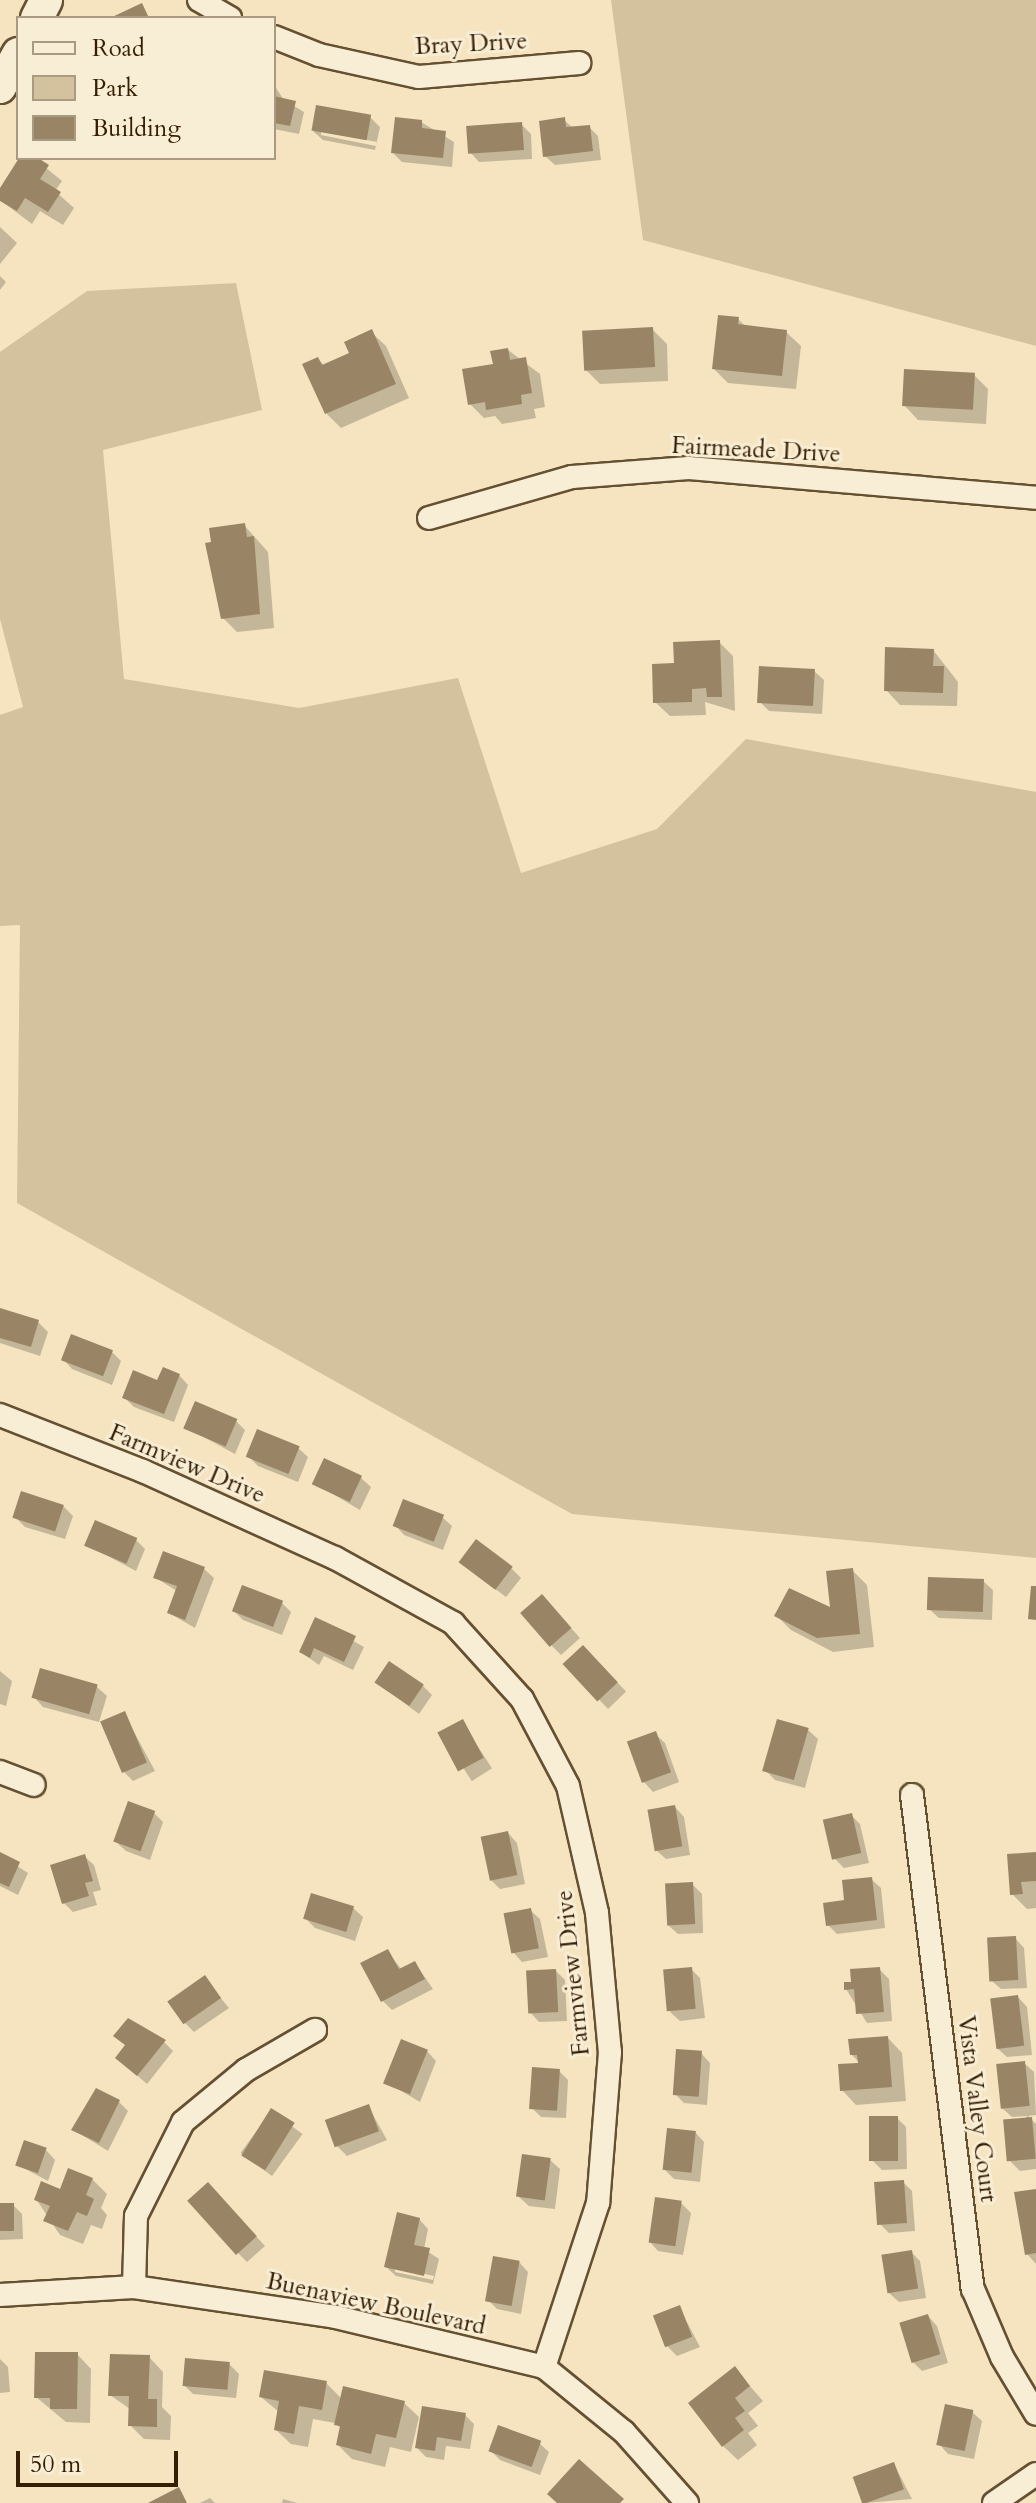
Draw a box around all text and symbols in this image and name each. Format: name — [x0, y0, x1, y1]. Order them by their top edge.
legend — [16, 16, 276, 160]
street label: Bray Drive — [414, 27, 528, 61]
text: Road — [92, 32, 145, 65]
text: Park — [92, 72, 138, 105]
text: Building — [92, 112, 181, 145]
street label: Fairmeade Drive — [671, 431, 841, 469]
street label: Farmview Drive — [105, 1418, 269, 1510]
street label: Farmview Drive — [550, 1889, 596, 2057]
street label: Vista Valley Court — [951, 2014, 1003, 2204]
street label: Buenaview Boulevard — [264, 2267, 488, 2341]
scale bar — [20, 2435, 182, 2485]
text: 50 m — [30, 2448, 81, 2481]

